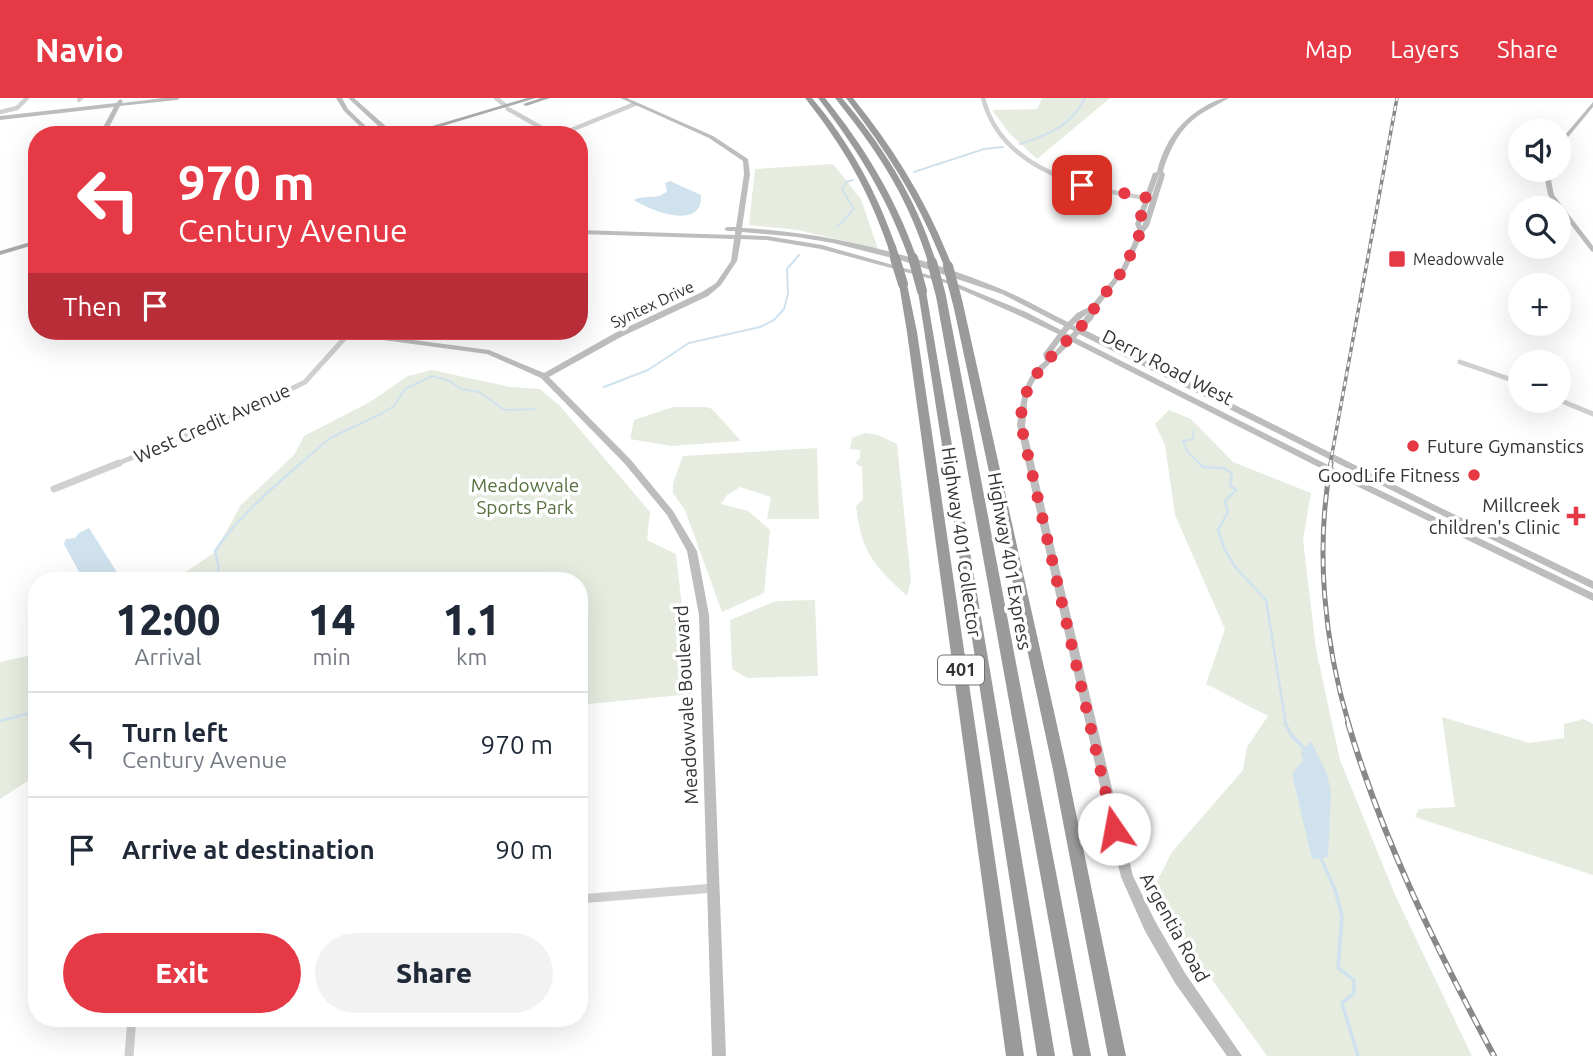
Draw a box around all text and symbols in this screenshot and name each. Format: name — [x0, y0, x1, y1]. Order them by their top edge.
text: Navio — [35, 31, 124, 68]
text: Map — [1305, 36, 1352, 63]
text: Layers — [1390, 36, 1459, 63]
text: Share — [1497, 36, 1558, 63]
map controls — [1508, 119, 1571, 413]
button: sound — [1508, 119, 1571, 182]
icon: left — [63, 154, 154, 245]
text: 970 m — [178, 154, 315, 209]
pin — [1052, 155, 1112, 215]
icon: arrive — [1063, 166, 1101, 204]
button: search — [1508, 196, 1571, 259]
text: Century Avenue — [178, 212, 408, 248]
marker: Meadowvale — [1387, 249, 1407, 269]
place label: Meadowvale — [1413, 250, 1504, 268]
button: + — [1508, 273, 1571, 336]
street label: Syntex Drive — [608, 277, 696, 331]
icon: arrive — [136, 287, 174, 325]
text: Then — [63, 292, 122, 321]
street label: Derry Road West — [1099, 325, 1238, 410]
button: − — [1508, 350, 1571, 413]
street label: West Credit Avenue — [130, 379, 294, 467]
place label: Future Gymanstics — [1427, 435, 1584, 457]
marker: Future Gymanstics — [1405, 438, 1421, 454]
street label: Highway 401 Collector — [938, 445, 986, 639]
place label: GoodLife Fitness — [1318, 464, 1460, 486]
marker: GoodLife Fitness — [1466, 467, 1482, 483]
street label: Highway 401 Express — [984, 471, 1036, 651]
park label: Meadowvale Sports Park — [471, 474, 579, 518]
place label: Millcreek children's Clinic — [1429, 494, 1560, 538]
marker: Millcreek children's Clinic — [1566, 506, 1586, 526]
text: 12:00 — [115, 596, 221, 643]
text: 14 — [308, 596, 355, 643]
text: 1.1 — [443, 596, 501, 643]
street label: Meadowvale Boulevard — [670, 605, 702, 805]
text: Arrival — [134, 644, 201, 669]
text: min — [312, 644, 351, 669]
text: km — [456, 644, 487, 669]
road number: 401 — [938, 656, 984, 684]
text: Turn left — [122, 718, 228, 747]
icon: left — [63, 726, 101, 764]
text: 970 m — [481, 730, 553, 759]
text: Century Avenue — [122, 747, 287, 772]
position arrow — [1077, 792, 1151, 866]
icon: arrive — [63, 831, 101, 869]
text: Arrive at destination — [122, 835, 375, 864]
text: 90 m — [495, 835, 553, 864]
street label: Argentia Road — [1136, 868, 1214, 986]
button: Exit — [63, 933, 301, 1013]
button: Share — [315, 933, 553, 1013]

